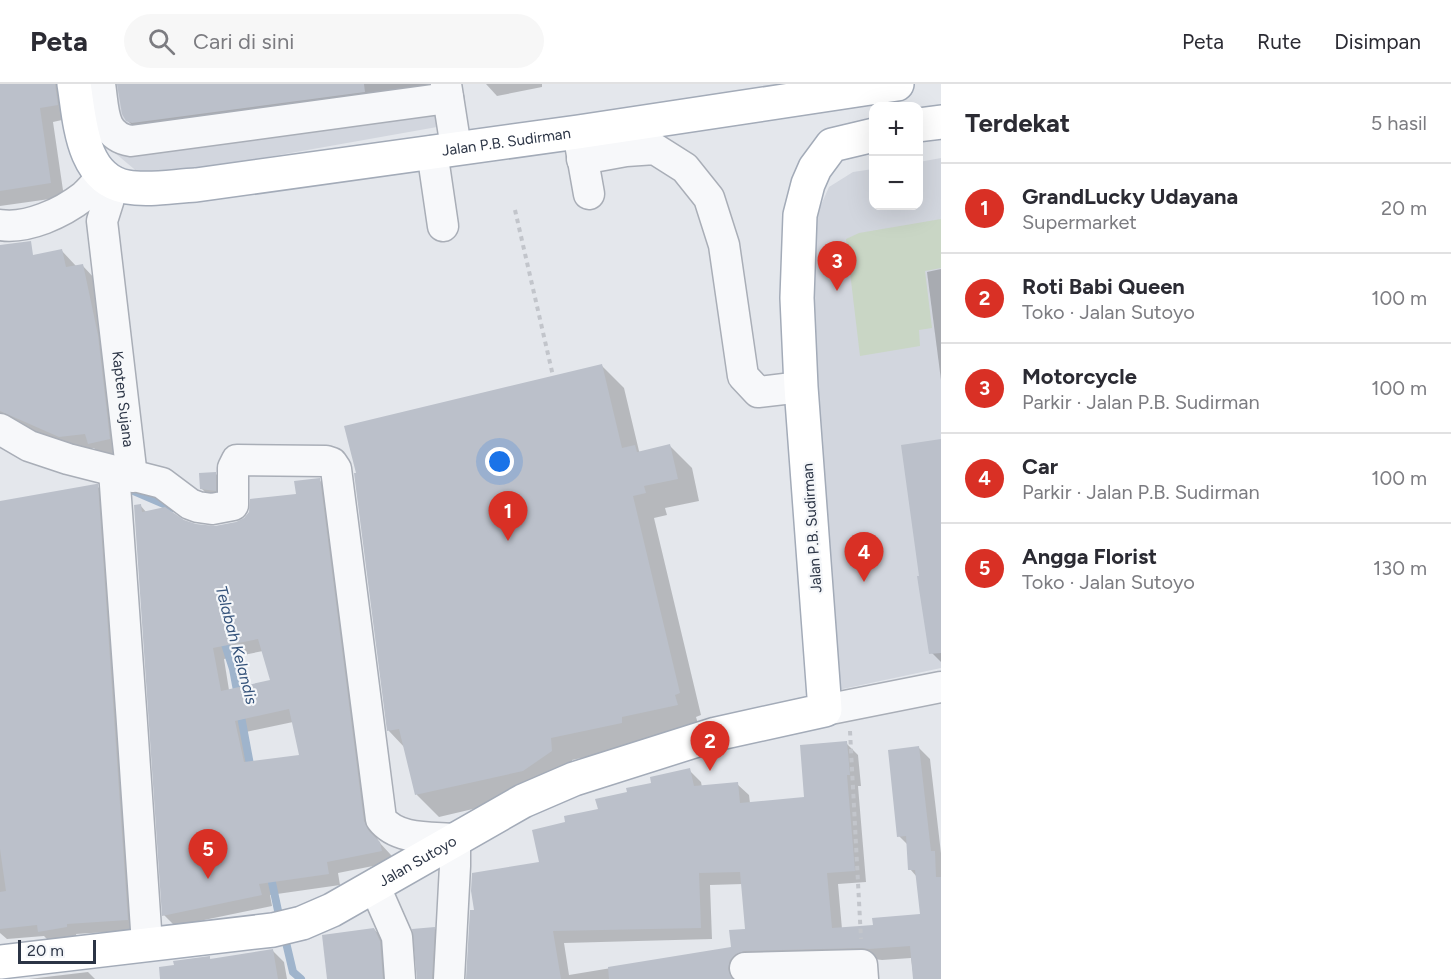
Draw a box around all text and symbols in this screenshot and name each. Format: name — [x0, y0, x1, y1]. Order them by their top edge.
search box — [124, 14, 544, 68]
text: Peta — [30, 24, 88, 58]
icon: search — [145, 25, 178, 58]
text: Cari di sini — [193, 28, 294, 55]
text: Peta — [1182, 29, 1224, 54]
text: Rute — [1257, 29, 1301, 54]
text: Disimpan — [1334, 29, 1421, 54]
map controls — [869, 102, 923, 210]
button: + — [869, 102, 923, 156]
text: Terdekat — [965, 107, 1070, 139]
text: 5 hasil — [1371, 111, 1427, 135]
street label: Jalan P.B. Sudirman — [441, 124, 572, 160]
button: − — [869, 156, 923, 210]
text: GrandLucky Udayana — [1022, 183, 1238, 210]
text: 1 — [980, 196, 989, 220]
text: 20 m — [1381, 196, 1427, 220]
text: Supermarket — [1022, 210, 1137, 234]
pin: 3 — [818, 242, 856, 291]
text: Roti Babi Queen — [1022, 273, 1185, 300]
text: 2 — [979, 286, 990, 310]
text: 100 m — [1371, 286, 1427, 310]
text: Toko · Jalan Sutoyo — [1022, 300, 1195, 324]
street label: Kapten Sujana — [108, 350, 137, 448]
text: Motorcycle — [1022, 363, 1137, 390]
text: 3 — [979, 376, 990, 400]
text: 100 m — [1371, 376, 1427, 400]
text: Parkir · Jalan P.B. Sudirman — [1022, 390, 1260, 414]
your location — [485, 447, 514, 476]
text: Car — [1022, 453, 1058, 480]
street label: Jalan P.B. Sudirman — [798, 463, 826, 593]
text: 4 — [978, 466, 991, 490]
text: 100 m — [1371, 466, 1427, 490]
text: Parkir · Jalan P.B. Sudirman — [1022, 480, 1260, 504]
pin: 1 — [488, 492, 528, 541]
pin: 4 — [844, 532, 884, 582]
text: Angga Florist — [1022, 543, 1157, 570]
text: 5 — [979, 556, 990, 580]
text: 130 m — [1373, 556, 1427, 580]
text: Toko · Jalan Sutoyo — [1022, 570, 1195, 594]
water label: Telabah Kelandis — [212, 584, 262, 707]
pin: 2 — [690, 722, 730, 771]
pin: 5 — [188, 830, 228, 879]
street label: Jalan Sutoyo — [376, 832, 460, 890]
scale bar — [18, 937, 96, 964]
text: 20 m — [27, 941, 64, 960]

